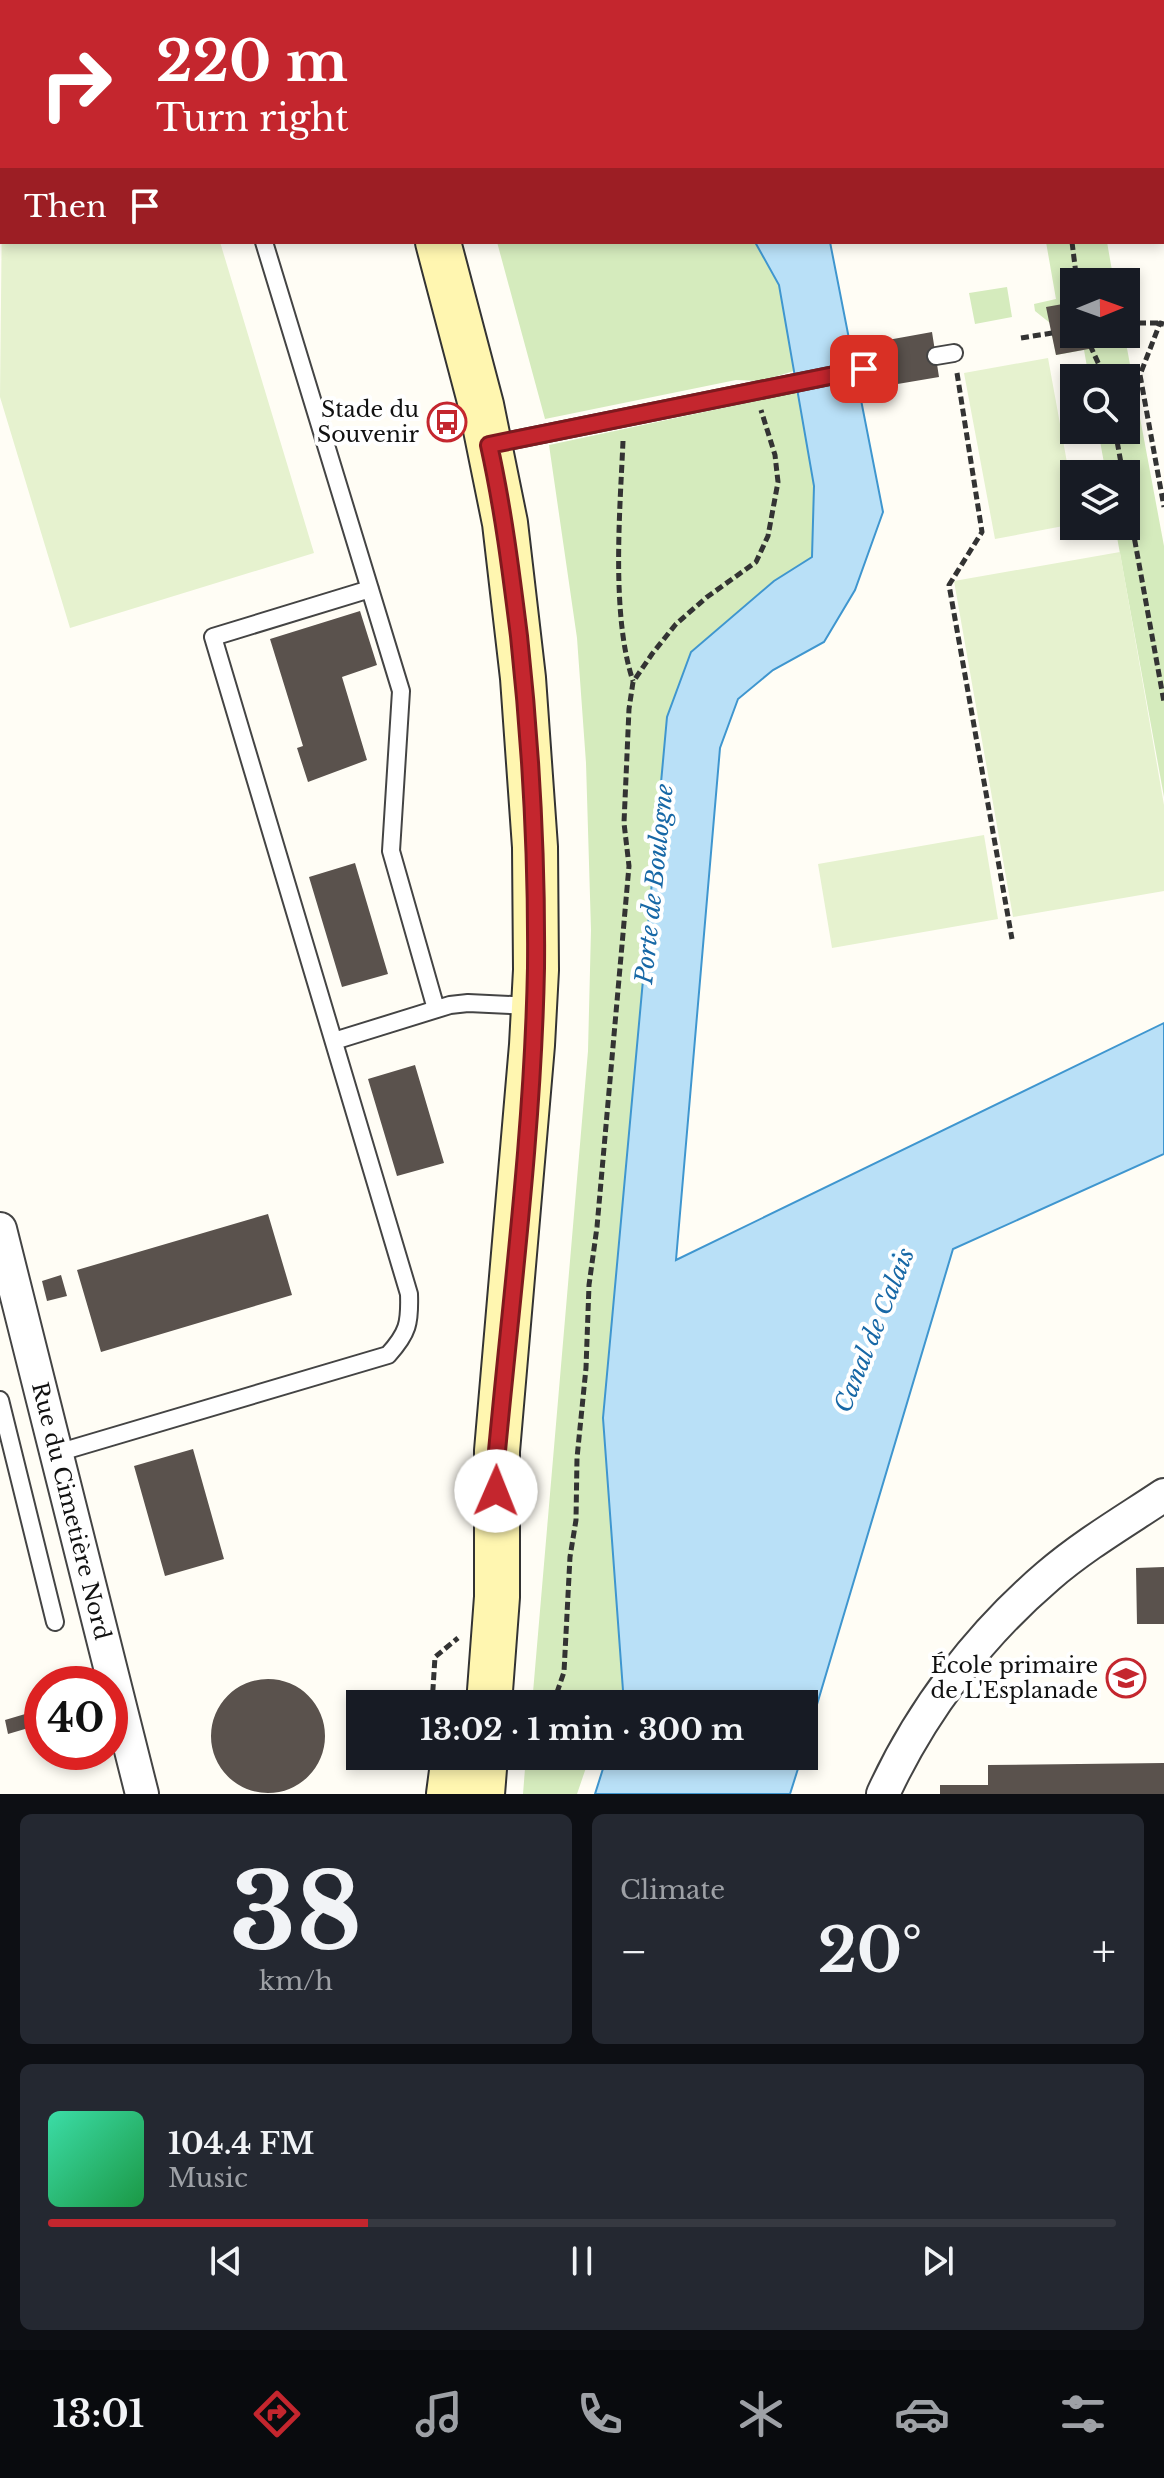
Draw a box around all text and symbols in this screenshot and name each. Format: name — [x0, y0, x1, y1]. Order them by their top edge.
text: 220 m — [156, 27, 348, 96]
icon: right — [24, 32, 128, 136]
text: Turn right — [156, 96, 349, 141]
icon: arrive — [123, 184, 167, 228]
text: Then — [24, 188, 107, 225]
north arrow — [1060, 268, 1140, 348]
map controls — [1060, 268, 1140, 540]
pin — [830, 335, 898, 403]
icon: arrive — [842, 347, 886, 391]
button: search — [1060, 364, 1140, 444]
place label: Stade du Souvenir — [317, 396, 420, 448]
bus stop icon: Stade du Souvenir — [426, 401, 468, 443]
button: layers — [1060, 460, 1140, 540]
water label: Porte de Boulogne — [629, 782, 679, 986]
water label: Canal de Calais — [828, 1244, 920, 1416]
street label: Rue du Cimetière Nord — [26, 1379, 116, 1643]
position arrow — [454, 1449, 538, 1533]
place label: École primaire de L'Esplanade — [931, 1651, 1098, 1704]
school or university icon: École primaire de L'Esplanade — [1105, 1657, 1147, 1699]
speed limit sign: 40 — [24, 1666, 128, 1770]
text: 13:02 · 1 min · 300 m — [420, 1711, 744, 1748]
text: 38 — [230, 1848, 362, 1977]
text: Climate — [620, 1874, 725, 1906]
text: 20° — [818, 1914, 922, 1988]
text: − — [620, 1924, 648, 1979]
text: + — [1092, 1924, 1116, 1979]
text: km/h — [259, 1965, 333, 1997]
text: 104.4 FM — [168, 2125, 314, 2162]
text: Music — [168, 2162, 248, 2194]
icon: previous — [204, 2239, 248, 2283]
icon: pause — [560, 2239, 604, 2283]
icon: next — [916, 2239, 960, 2283]
icon: directions — [249, 2386, 305, 2442]
icon: music — [411, 2386, 467, 2442]
icon: phone — [572, 2386, 628, 2442]
icon: climate — [733, 2386, 789, 2442]
icon: car — [894, 2386, 950, 2442]
icon: filters — [1055, 2386, 1111, 2442]
text: 13:01 — [53, 2392, 144, 2437]

